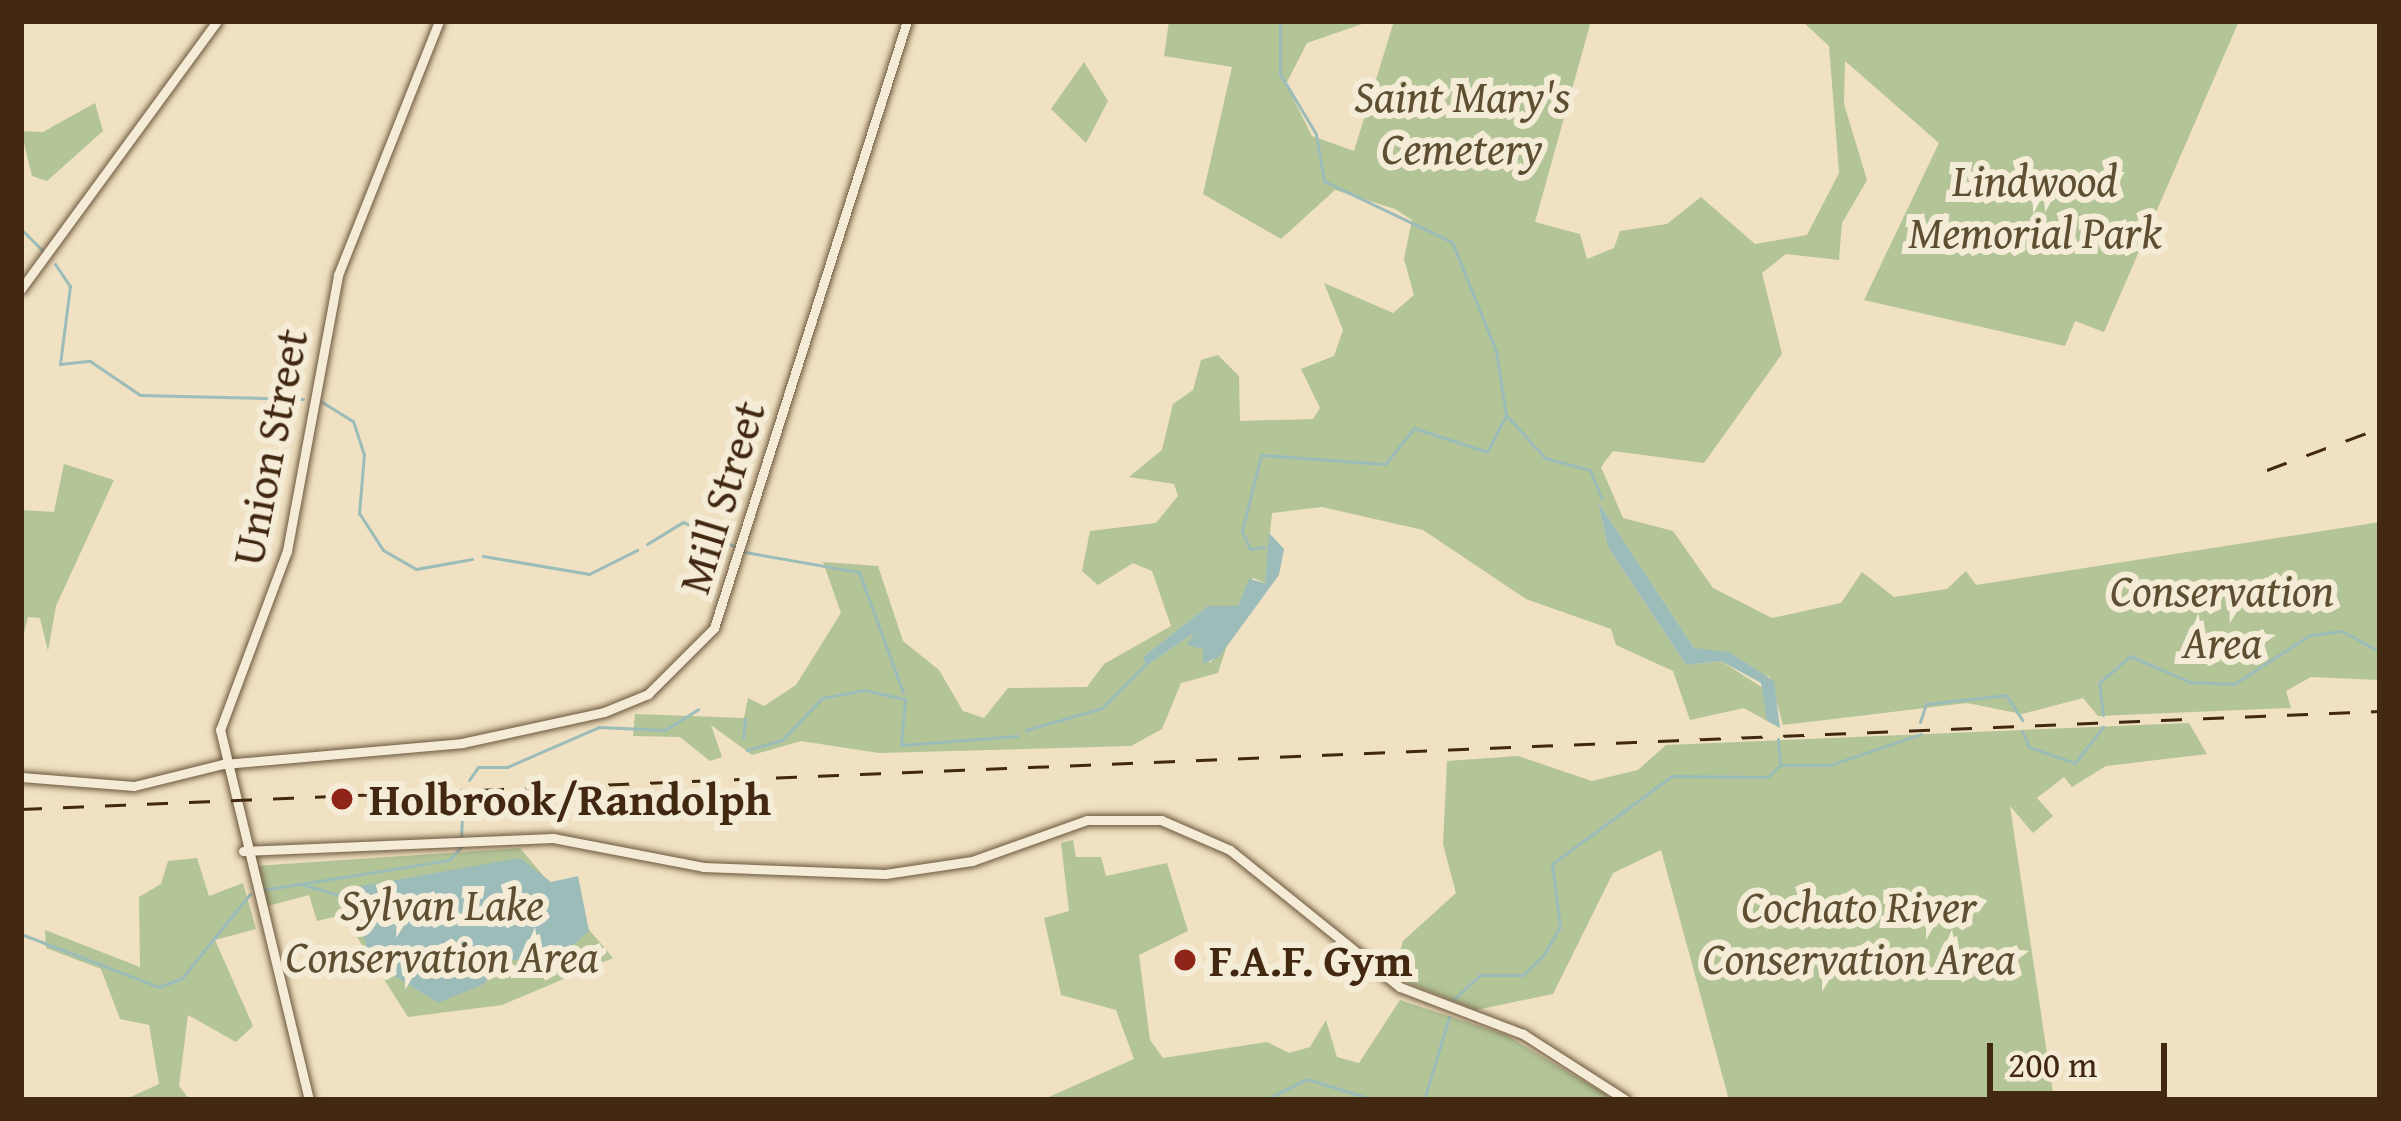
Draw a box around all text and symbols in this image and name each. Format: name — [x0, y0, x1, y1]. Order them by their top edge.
park label: Saint Mary's Cemetery — [1354, 69, 1570, 175]
park label: Lindwood Memorial Park — [1908, 153, 2162, 259]
street label: Union Street — [220, 324, 318, 570]
street label: Mill Street — [666, 394, 776, 600]
park label: Conservation Area — [2110, 563, 2334, 669]
place label: Holbrook/Randolph — [369, 772, 771, 826]
marker: Holbrook/Randolph — [326, 783, 358, 815]
park label: Sylvan Lake Conservation Area — [285, 877, 599, 983]
park label: Cochato River Conservation Area — [1702, 879, 2016, 985]
place label: F.A.F. Gym — [1209, 933, 1413, 987]
marker: F.A.F. Gym — [1172, 947, 1198, 973]
scale bar — [1993, 1019, 2173, 1093]
text: 200 m — [2008, 1037, 2097, 1090]

